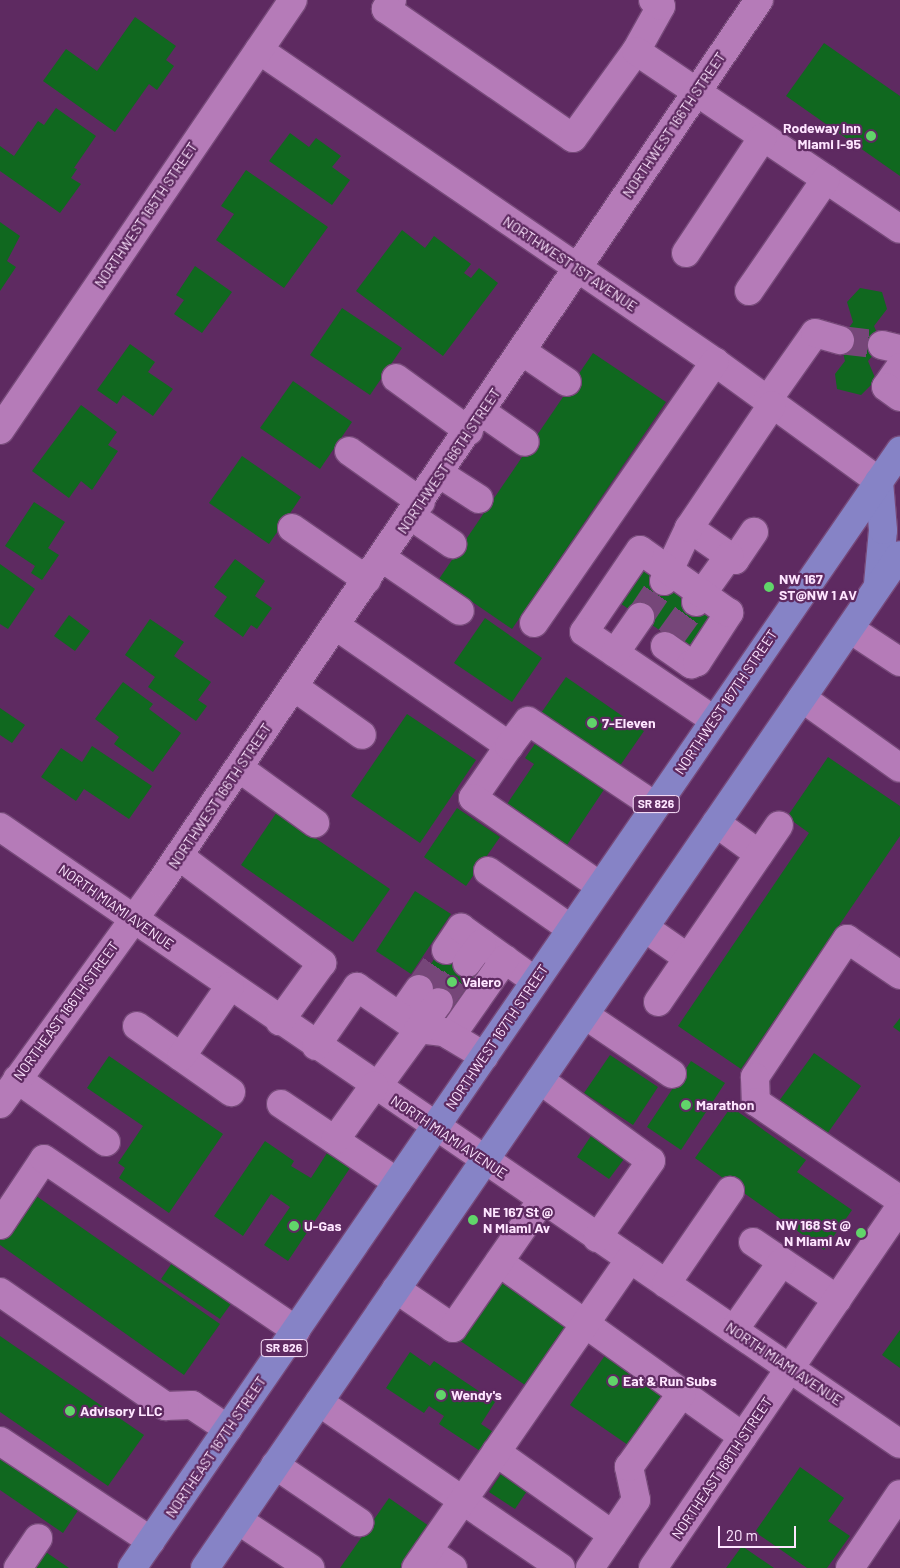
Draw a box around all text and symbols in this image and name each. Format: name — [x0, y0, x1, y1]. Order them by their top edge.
street label: NORTHWEST 166TH STREET — [619, 49, 729, 201]
place label: Rodeway Inn Miami I-95 — [783, 120, 861, 152]
marker: Rodeway Inn Miami I-95 — [865, 130, 877, 142]
street label: NORTHWEST 165TH STREET — [91, 139, 201, 291]
street label: NORTHWEST 1ST AVENUE — [500, 213, 640, 315]
street label: NORTHWEST 166TH STREET — [394, 385, 504, 537]
place label: NW 167 ST@NW 1 AV — [779, 571, 857, 604]
marker: NW 167 ST@NW 1 AV — [763, 581, 775, 593]
street label: NORTHWEST 167TH STREET — [671, 626, 781, 778]
place label: 7-Eleven — [602, 715, 656, 731]
marker: 7-Eleven — [586, 717, 598, 729]
street label: NORTHWEST 166TH STREET — [165, 720, 275, 872]
road number: SR 826 — [632, 794, 680, 814]
street label: NORTH MIAMI AVENUE — [55, 861, 177, 953]
street label: NORTHEAST 166TH STREET — [10, 938, 122, 1084]
street label: NORTHWEST 167TH STREET — [442, 961, 552, 1113]
place label: Valero — [462, 974, 501, 990]
marker: Valero — [446, 976, 458, 988]
street label: NORTH MIAMI AVENUE — [388, 1092, 510, 1182]
place label: Marathon — [696, 1097, 754, 1113]
marker: Marathon — [680, 1099, 692, 1111]
place label: NE 167 St @ N Miami Av — [483, 1204, 553, 1236]
marker: NE 167 St @ N Miami Av — [467, 1214, 479, 1226]
place label: NW 168 St @ N Miami Av — [776, 1217, 851, 1250]
place label: U-Gas — [304, 1218, 341, 1234]
marker: U-Gas — [288, 1220, 300, 1232]
marker: NW 168 St @ N Miami Av — [855, 1227, 867, 1239]
street label: NORTH MIAMI AVENUE — [723, 1319, 845, 1409]
road number: SR 826 — [260, 1339, 308, 1358]
street label: NORTHEAST 167TH STREET — [162, 1373, 270, 1521]
place label: Eat & Run Subs — [623, 1373, 717, 1389]
marker: Eat & Run Subs — [607, 1375, 619, 1387]
place label: Wendy's — [451, 1387, 502, 1403]
marker: Wendy's — [435, 1389, 447, 1401]
street label: NORTHEAST 168TH STREET — [668, 1394, 776, 1542]
place label: Advisory LLC — [80, 1403, 163, 1419]
marker: Advisory LLC — [64, 1405, 76, 1417]
scale bar — [720, 1516, 798, 1548]
text: 20 m — [726, 1526, 758, 1544]

